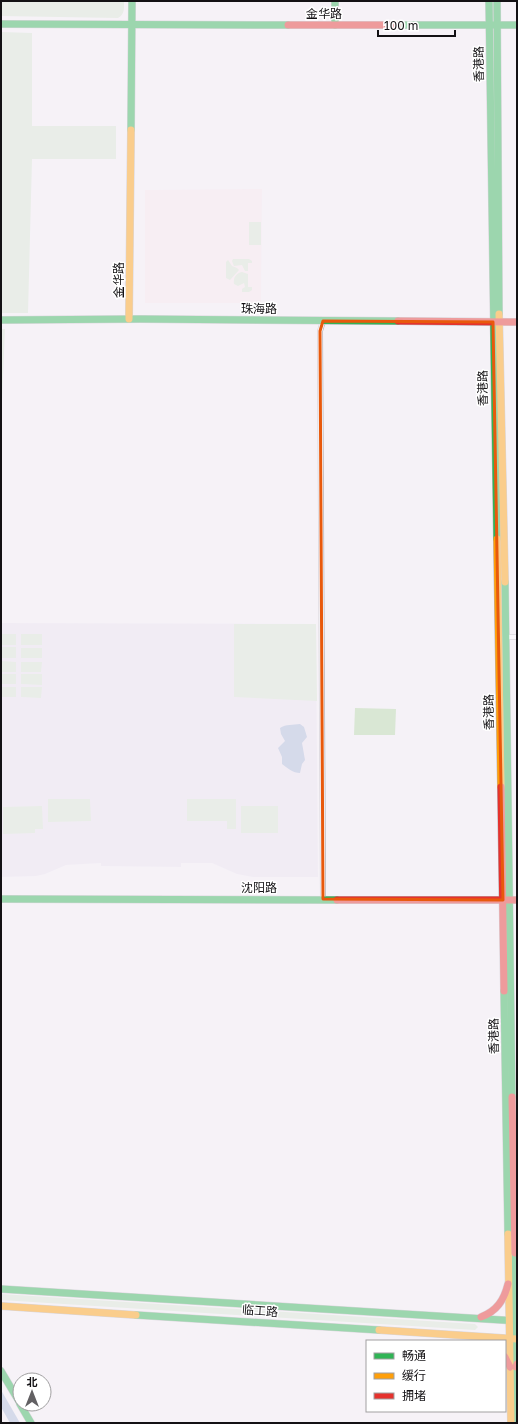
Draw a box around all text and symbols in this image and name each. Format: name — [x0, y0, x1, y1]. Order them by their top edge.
street label: 金华路 — [306, 6, 342, 21]
scale bar — [378, 12, 455, 38]
text: 100 m — [384, 18, 418, 33]
street label: 香港路 — [471, 46, 486, 82]
street label: 金华路 — [111, 262, 126, 298]
street label: 珠海路 — [241, 301, 277, 316]
street label: 香港路 — [475, 370, 490, 406]
street label: 香港路 — [481, 694, 496, 730]
street label: 沈阳路 — [241, 880, 277, 895]
street label: 香港路 — [486, 1018, 501, 1054]
street label: 临工路 — [242, 1302, 279, 1319]
legend — [366, 1340, 506, 1412]
text: 畅通 — [402, 1348, 426, 1363]
text: 缓行 — [402, 1368, 426, 1383]
north arrow — [12, 1372, 52, 1412]
text: 北 — [27, 1375, 38, 1388]
text: 拥堵 — [402, 1388, 426, 1403]

